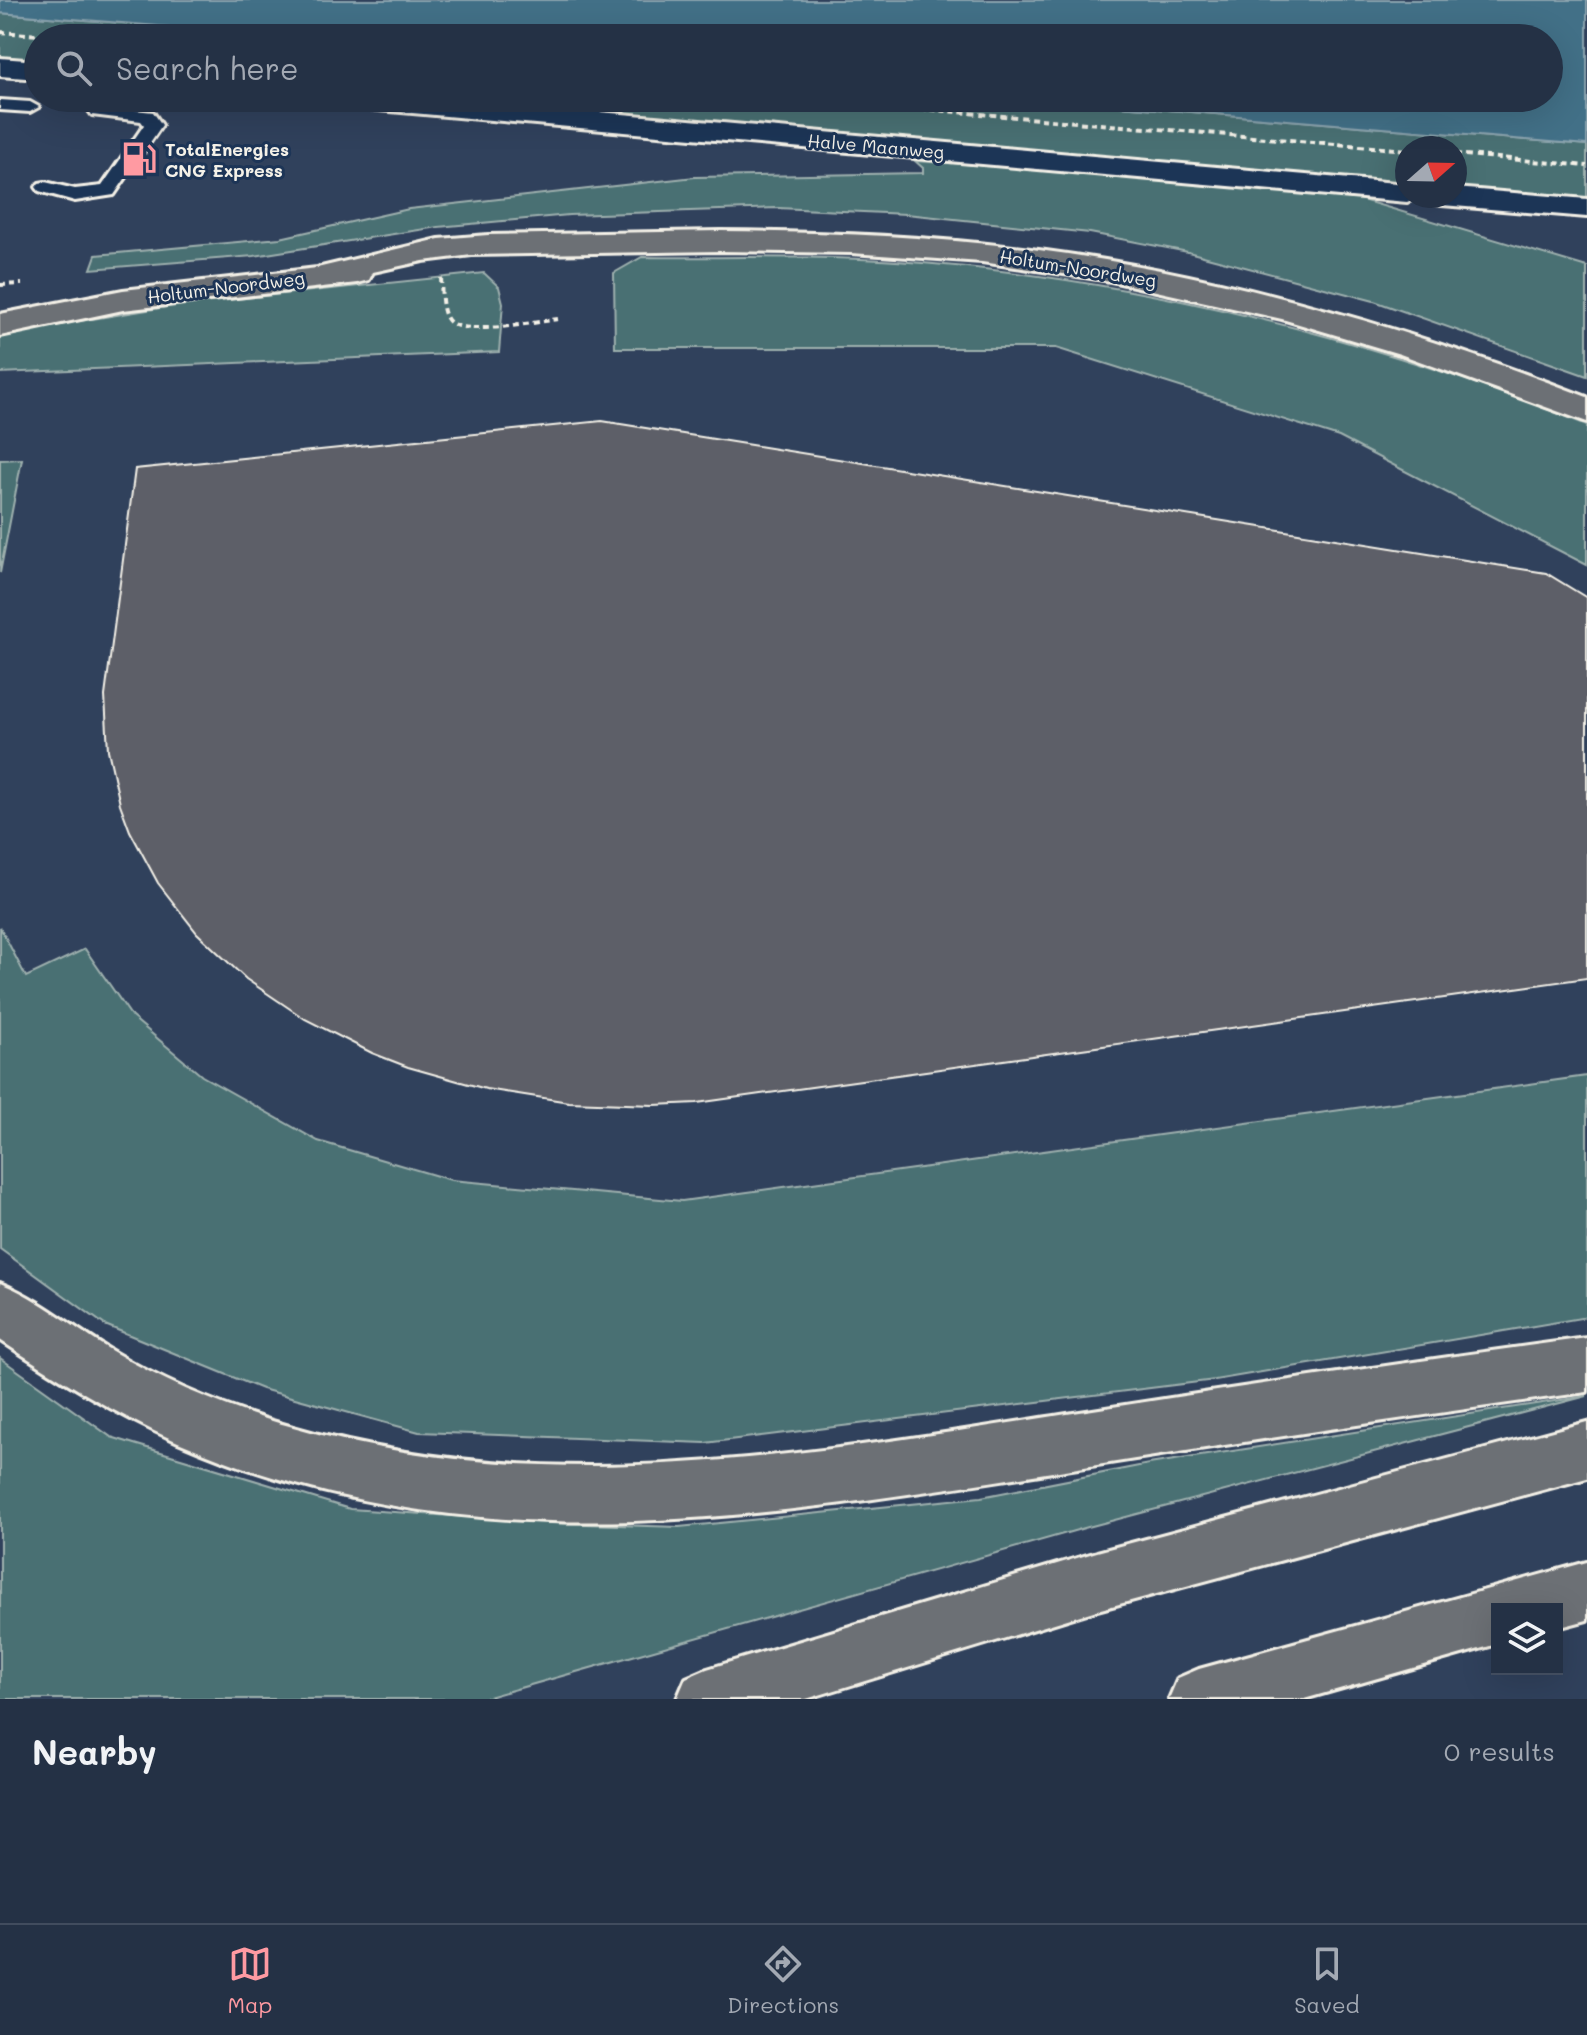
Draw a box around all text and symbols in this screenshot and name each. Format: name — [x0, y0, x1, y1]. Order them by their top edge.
search box — [24, 24, 1563, 112]
icon: search — [52, 46, 96, 90]
text: Search here — [116, 48, 299, 88]
street label: Halve Maanweg — [807, 128, 945, 164]
north arrow — [1395, 136, 1467, 208]
place label: TotalEnergies CNG Express — [165, 137, 289, 182]
fuel station icon: TotalEnergies CNG Express — [120, 140, 158, 178]
street label: Holtum-Noordweg — [998, 244, 1158, 292]
street label: Holtum-Noordweg — [146, 265, 306, 309]
map controls — [1491, 1603, 1563, 1675]
button: layers — [1491, 1603, 1563, 1675]
text: Nearby — [32, 1729, 157, 1774]
text: 0 results — [1444, 1734, 1555, 1768]
tab: Map — [228, 1942, 272, 2019]
tab: Directions — [727, 1942, 839, 2019]
tab: Saved — [1294, 1942, 1359, 2019]

